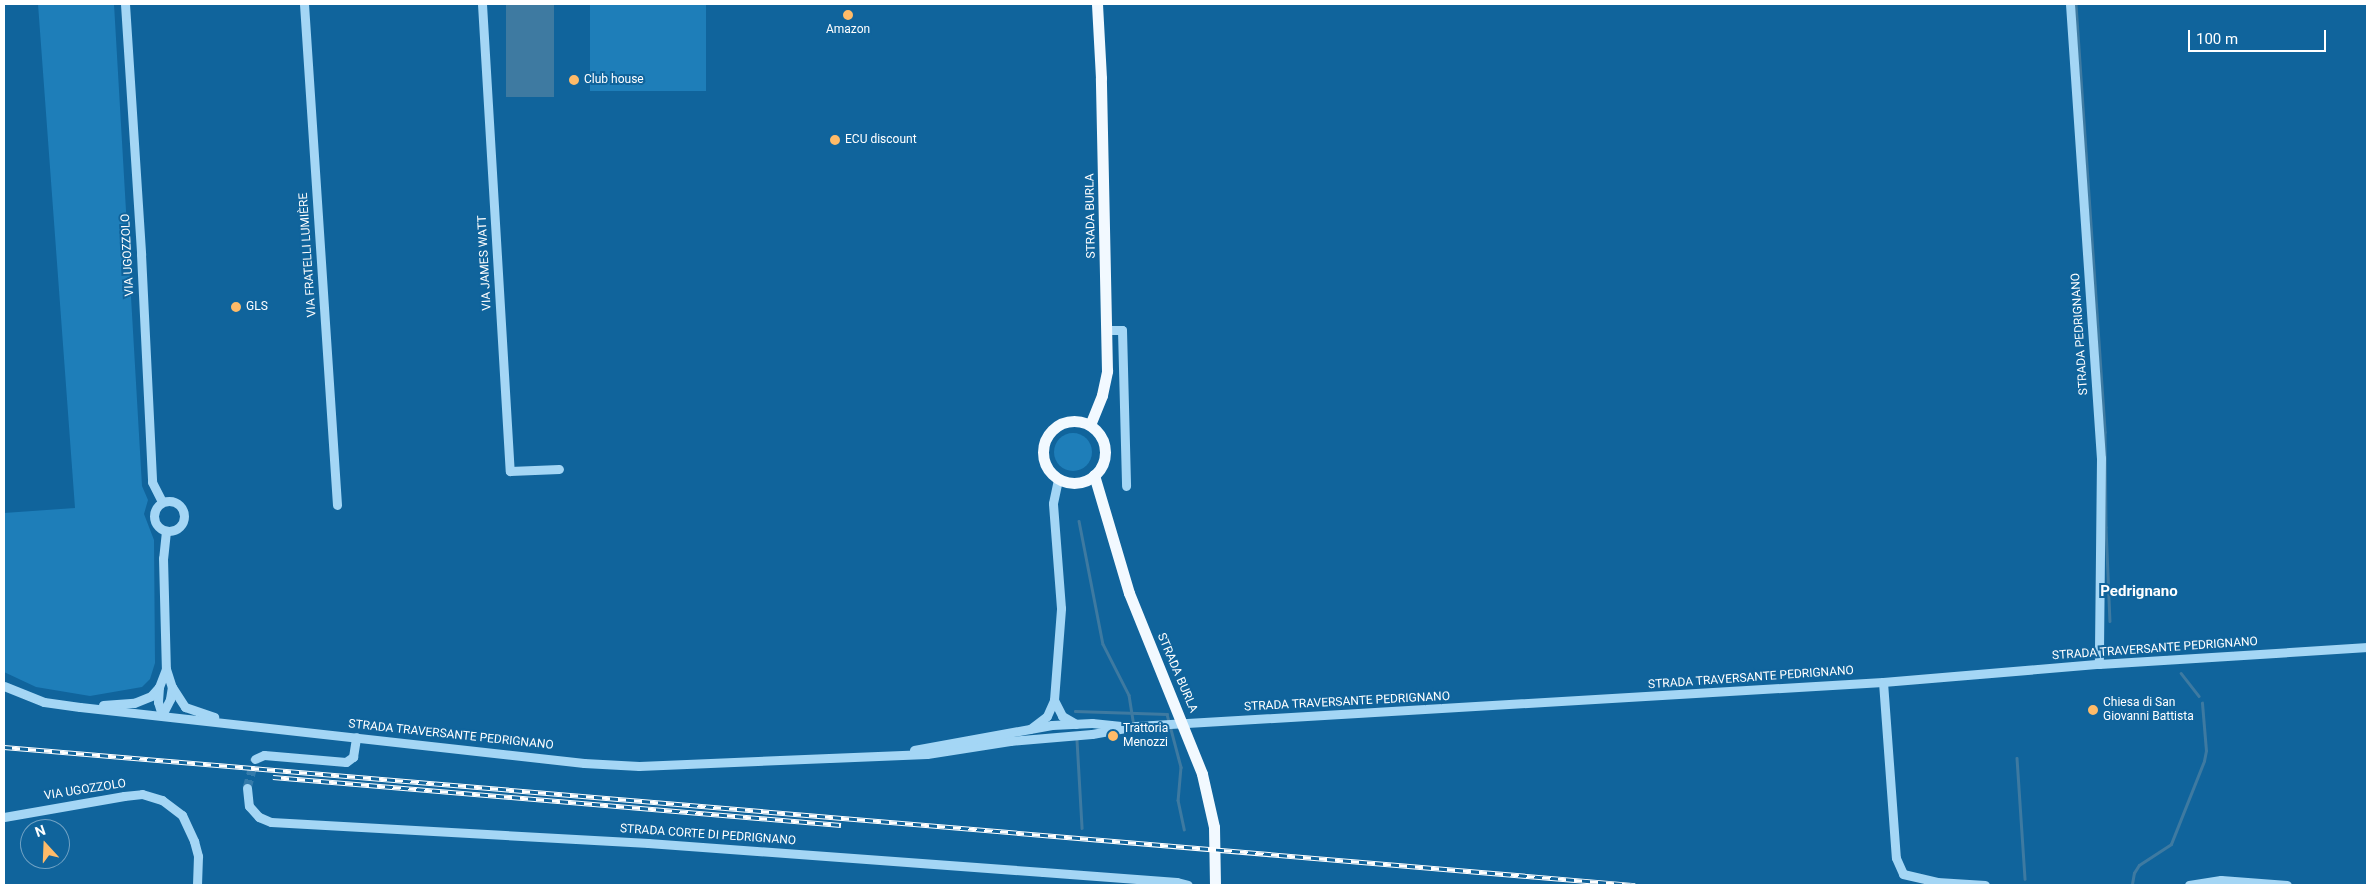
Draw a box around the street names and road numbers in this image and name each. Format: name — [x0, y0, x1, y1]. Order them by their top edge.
street label: STRADA BURLA — [1083, 173, 1099, 259]
street label: VIA FRATELLI LUMIÈRE — [296, 192, 320, 318]
street label: VIA UGOZZOLO — [119, 213, 137, 297]
street label: VIA JAMES WATT — [475, 215, 495, 311]
street label: STRADA PEDRIGNANO — [2069, 272, 2091, 396]
street label: STRADA BURLA — [1154, 631, 1200, 715]
street label: STRADA TRAVERSANTE PEDRIGNANO — [2051, 635, 2259, 663]
street label: STRADA TRAVERSANTE PEDRIGNANO — [1647, 664, 1855, 692]
street label: STRADA TRAVERSANTE PEDRIGNANO — [1244, 689, 1450, 715]
street label: STRADA TRAVERSANTE PEDRIGNANO — [348, 717, 554, 753]
street label: VIA UGOZZOLO — [43, 776, 127, 804]
street label: STRADA CORTE DI PEDRIGNANO — [619, 822, 797, 848]

